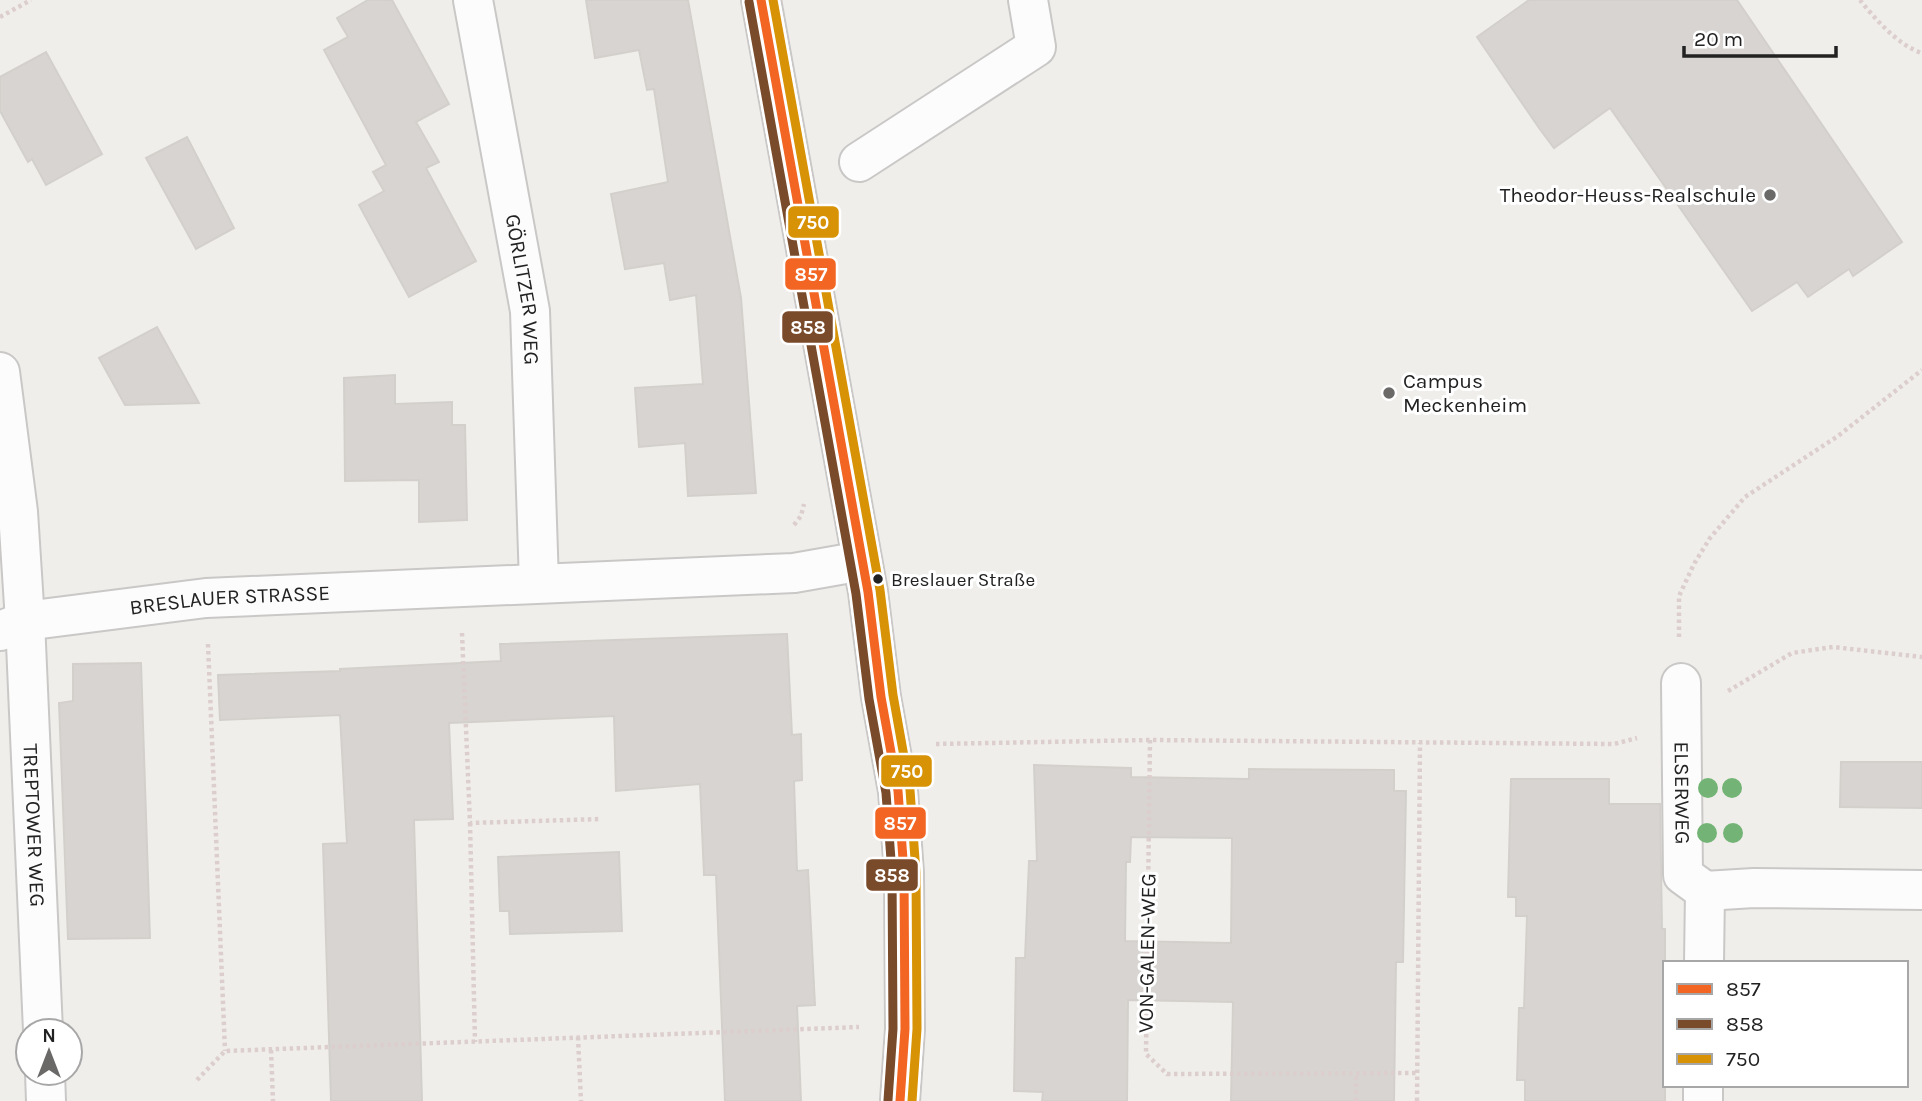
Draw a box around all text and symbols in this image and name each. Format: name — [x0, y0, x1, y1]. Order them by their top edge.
scale bar — [1684, 14, 1836, 58]
text: 20 m — [1694, 27, 1743, 51]
place label: Theodor-Heuss-Realschule — [1500, 183, 1756, 207]
marker: Theodor-Heuss-Realschule — [1762, 187, 1778, 203]
line badge: 750 — [787, 205, 840, 239]
street label: GÖRLITZER WEG — [500, 212, 544, 365]
text: 750 — [797, 212, 829, 234]
line badge: 857 — [784, 257, 837, 291]
text: 857 — [795, 264, 828, 286]
line badge: 858 — [781, 310, 834, 344]
text: 858 — [790, 317, 826, 339]
place label: Campus Meckenheim — [1403, 369, 1527, 417]
marker: Campus Meckenheim — [1381, 385, 1397, 401]
place label: Breslauer Straße — [891, 569, 1035, 591]
marker: Breslauer Straße — [871, 572, 885, 586]
street label: BRESLAUER STRASSE — [128, 581, 331, 620]
street label: ELSERWEG — [1670, 741, 1695, 845]
street label: TREPTOWER WEG — [18, 743, 50, 908]
line badge: 750 — [880, 754, 933, 788]
text: 750 — [891, 761, 923, 783]
line badge: 857 — [874, 806, 927, 840]
text: 857 — [884, 813, 917, 835]
line badge: 858 — [865, 858, 919, 892]
text: 858 — [874, 865, 910, 887]
street label: VON-GALEN-WEG — [1134, 873, 1160, 1033]
legend — [1663, 961, 1908, 1087]
text: 857 — [1726, 977, 1761, 1001]
text: 858 — [1726, 1012, 1764, 1036]
north arrow — [14, 1017, 84, 1087]
text: N — [42, 1025, 56, 1047]
text: 750 — [1726, 1047, 1760, 1071]

